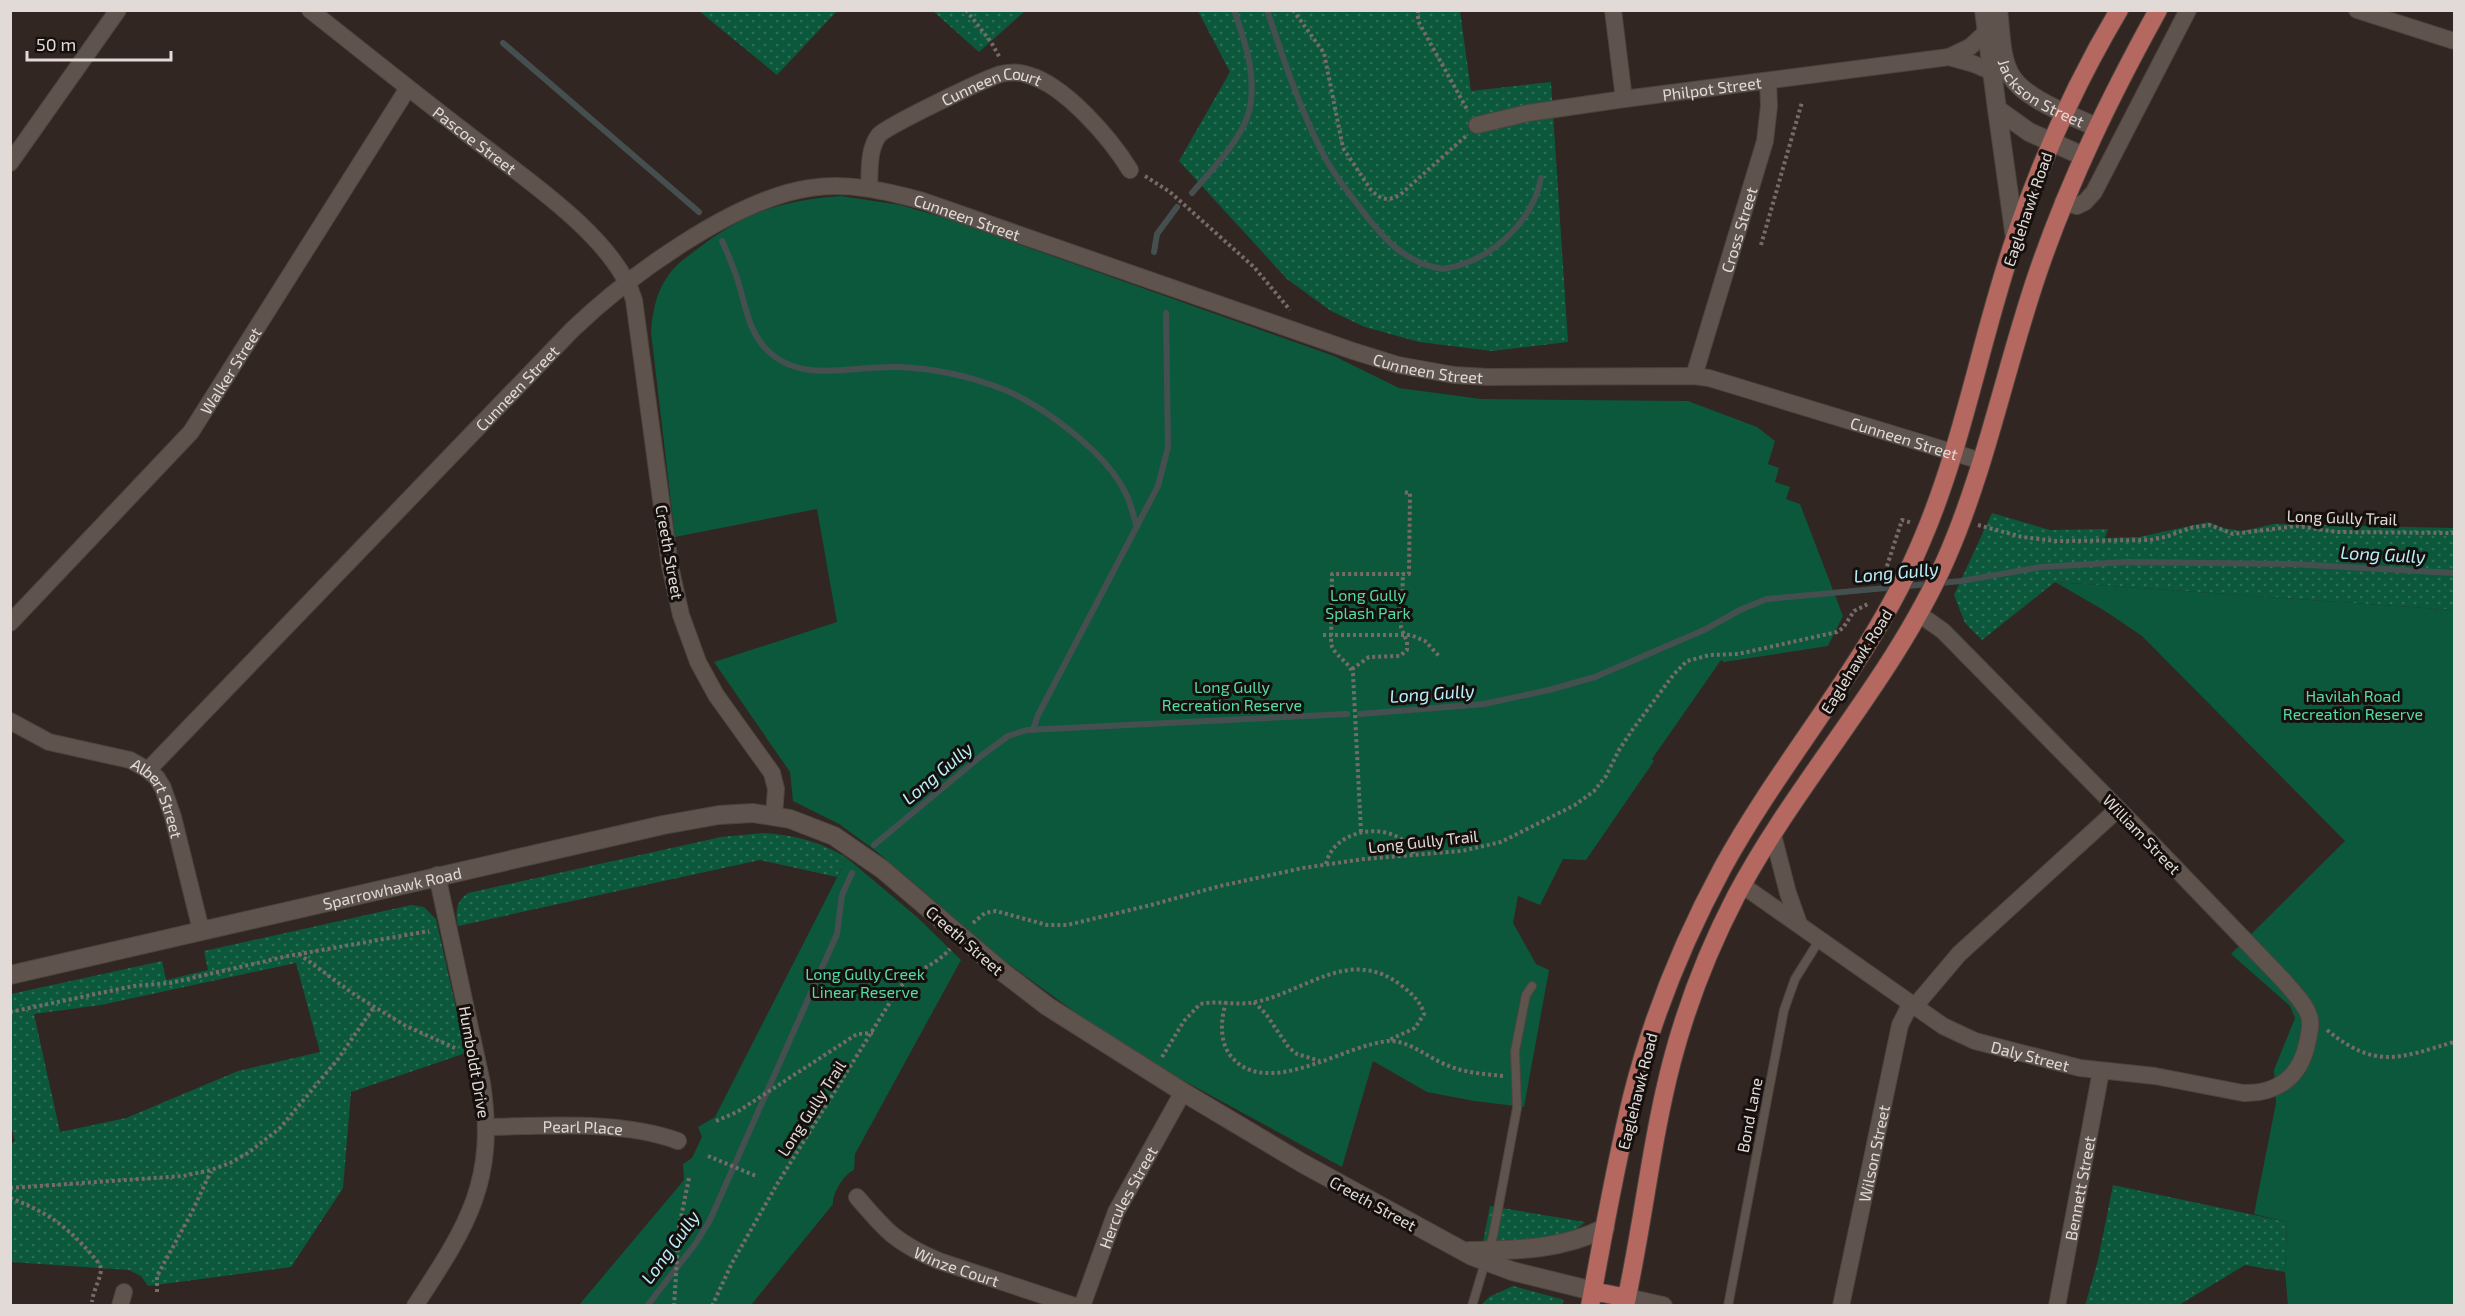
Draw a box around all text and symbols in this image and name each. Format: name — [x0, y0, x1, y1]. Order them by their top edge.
scale bar — [27, 24, 171, 62]
text: 50 m — [36, 33, 76, 55]
street label: Jackson Street — [1995, 56, 2087, 130]
street label: Cunneen Court — [938, 63, 1045, 109]
street label: Philpot Street — [1661, 72, 1763, 103]
street label: Pascoe Street — [430, 102, 521, 177]
street label: Eaglehawk Road — [1999, 149, 2055, 269]
street label: Cross Street — [1716, 184, 1760, 275]
street label: Cunneen Street — [912, 190, 1023, 244]
street label: Walker Street — [195, 323, 264, 417]
street label: Cunneen Street — [471, 341, 562, 434]
street label: Cunneen Street — [1371, 348, 1484, 386]
street label: Cunneen Street — [1848, 412, 1960, 463]
street label: Creeth Street — [652, 503, 688, 601]
street label: Long Gully Trail — [2286, 506, 2398, 528]
water label: Long Gully — [2340, 541, 2426, 567]
water label: Long Gully — [1853, 557, 1940, 587]
park label: Long Gully Splash Park — [1325, 585, 1411, 622]
street label: Eaglehawk Road — [1816, 605, 1896, 717]
park label: Long Gully Recreation Reserve — [1162, 677, 1302, 714]
water label: Long Gully — [1389, 679, 1476, 707]
park label: Havilah Road Recreation Reserve — [2283, 686, 2423, 723]
water label: Long Gully — [897, 737, 977, 809]
street label: Albert Street — [128, 753, 187, 840]
street label: William Street — [2099, 790, 2185, 878]
street label: Long Gully Trail — [1367, 826, 1479, 856]
street label: Sparrowhawk Road — [321, 862, 463, 912]
street label: Creeth Street — [923, 901, 1007, 979]
park label: Long Gully Creek Linear Reserve — [805, 964, 925, 1001]
street label: Humboldt Drive — [456, 1004, 494, 1120]
street label: Eaglehawk Road — [1613, 1031, 1661, 1151]
street label: Daly Street — [1989, 1036, 2071, 1074]
street label: Long Gully Trail — [773, 1056, 849, 1159]
street label: Bond Lane — [1732, 1076, 1766, 1154]
street label: Wilson Street — [1854, 1103, 1892, 1203]
street label: Pearl Place — [543, 1116, 624, 1138]
street label: Bennett Street — [2060, 1134, 2098, 1242]
street label: Hercules Street — [1094, 1143, 1160, 1251]
street label: Creeth Street — [1326, 1171, 1420, 1235]
water label: Long Gully — [636, 1206, 704, 1288]
street label: Winze Court — [911, 1242, 1002, 1290]

